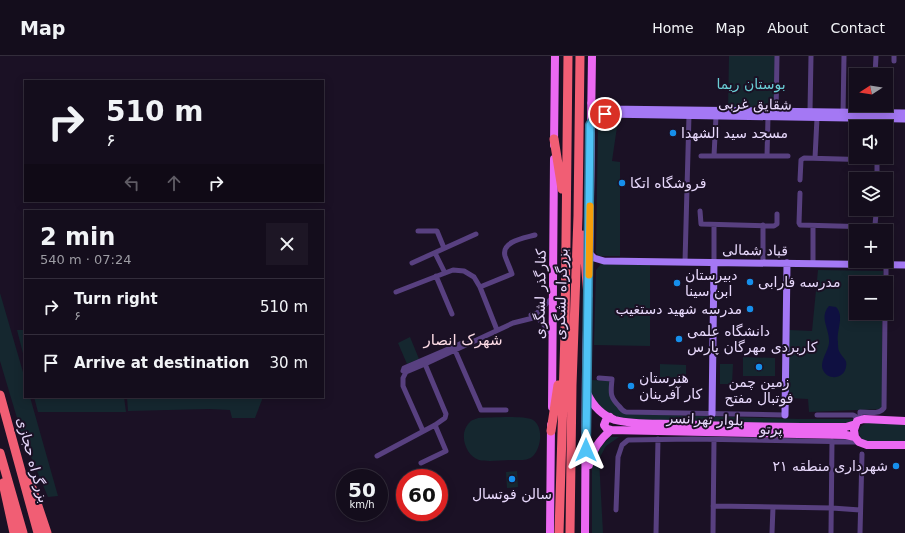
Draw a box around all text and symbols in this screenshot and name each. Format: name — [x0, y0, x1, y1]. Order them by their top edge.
text: Map — [20, 17, 65, 39]
text: Home — [652, 20, 694, 36]
text: Map — [716, 20, 745, 36]
text: About — [767, 20, 809, 36]
text: Contact — [831, 20, 885, 36]
north arrow — [849, 68, 893, 112]
map controls — [849, 68, 893, 320]
park label: بوستان ریما — [716, 76, 786, 93]
text: 510 m — [106, 95, 203, 128]
street label: شقایق غربی — [718, 95, 792, 114]
icon: right — [40, 96, 92, 148]
pin — [588, 97, 622, 131]
icon: arrive — [594, 103, 616, 125]
button: sound — [849, 120, 893, 164]
place label: مسجد سید الشهدا — [681, 125, 788, 142]
marker: مسجد سید الشهدا — [668, 128, 678, 138]
text: ۶ — [106, 129, 116, 150]
icon: left — [121, 172, 143, 194]
icon: ahead — [163, 172, 185, 194]
icon: right — [205, 172, 227, 194]
button: layers — [849, 172, 893, 216]
place label: فروشگاه اتکا — [630, 175, 706, 192]
marker: فروشگاه اتکا — [617, 178, 627, 188]
text: 2 min — [40, 223, 115, 251]
button: close — [266, 223, 308, 265]
button: + — [849, 224, 893, 268]
street label: قباد شمالی — [722, 241, 788, 259]
street label: کنارگذر لشگری — [531, 248, 550, 339]
street label: بزرگراه لشگری — [551, 248, 572, 340]
text: 540 m · 07:24 — [40, 252, 131, 267]
place label: دبیرستان ابن سینا — [685, 267, 738, 300]
place label: مدرسه فارابی — [758, 274, 840, 291]
button: − — [849, 276, 893, 320]
marker: مدرسه فارابی — [745, 277, 755, 287]
marker: دبیرستان ابن سینا — [672, 278, 682, 288]
text: Turn right — [74, 290, 158, 308]
icon: right — [40, 296, 62, 318]
text: 510 m — [260, 298, 308, 316]
place label: مدرسه شهید دستغیب — [616, 301, 742, 318]
marker: مدرسه شهید دستغیب — [745, 304, 755, 314]
text: ۶ — [74, 308, 81, 323]
place label: دانشگاه علمی کاربردی مهرگان پارس — [687, 323, 818, 356]
district label: شهرک انصار — [422, 331, 503, 349]
marker: دانشگاه علمی کاربردی مهرگان پارس — [674, 334, 684, 344]
icon: arrive — [40, 352, 62, 374]
text: Arrive at destination — [74, 354, 249, 372]
text: 30 m — [270, 354, 308, 372]
marker: زمین چمن فوتبال مفتح — [754, 362, 764, 372]
place label: هنرستان کار آفرینان — [639, 370, 702, 403]
place label: زمین چمن فوتبال مفتح — [725, 374, 793, 407]
marker: هنرستان کار آفرینان — [626, 381, 636, 391]
street label: بلوار تهرانسر — [665, 410, 744, 429]
street label: بزرگراه حجازی — [13, 415, 52, 505]
street label: پرتو — [758, 421, 783, 438]
position arrow — [565, 429, 607, 471]
place label: شهرداری منطقه ۲۱ — [773, 458, 888, 475]
marker: شهرداری منطقه ۲۱ — [891, 461, 901, 471]
speed limit sign: 60 — [396, 469, 448, 521]
marker: سالن فوتسال — [507, 474, 517, 484]
text: 50 — [348, 478, 376, 502]
place label: سالن فوتسال — [472, 486, 552, 503]
text: km/h — [349, 499, 375, 510]

